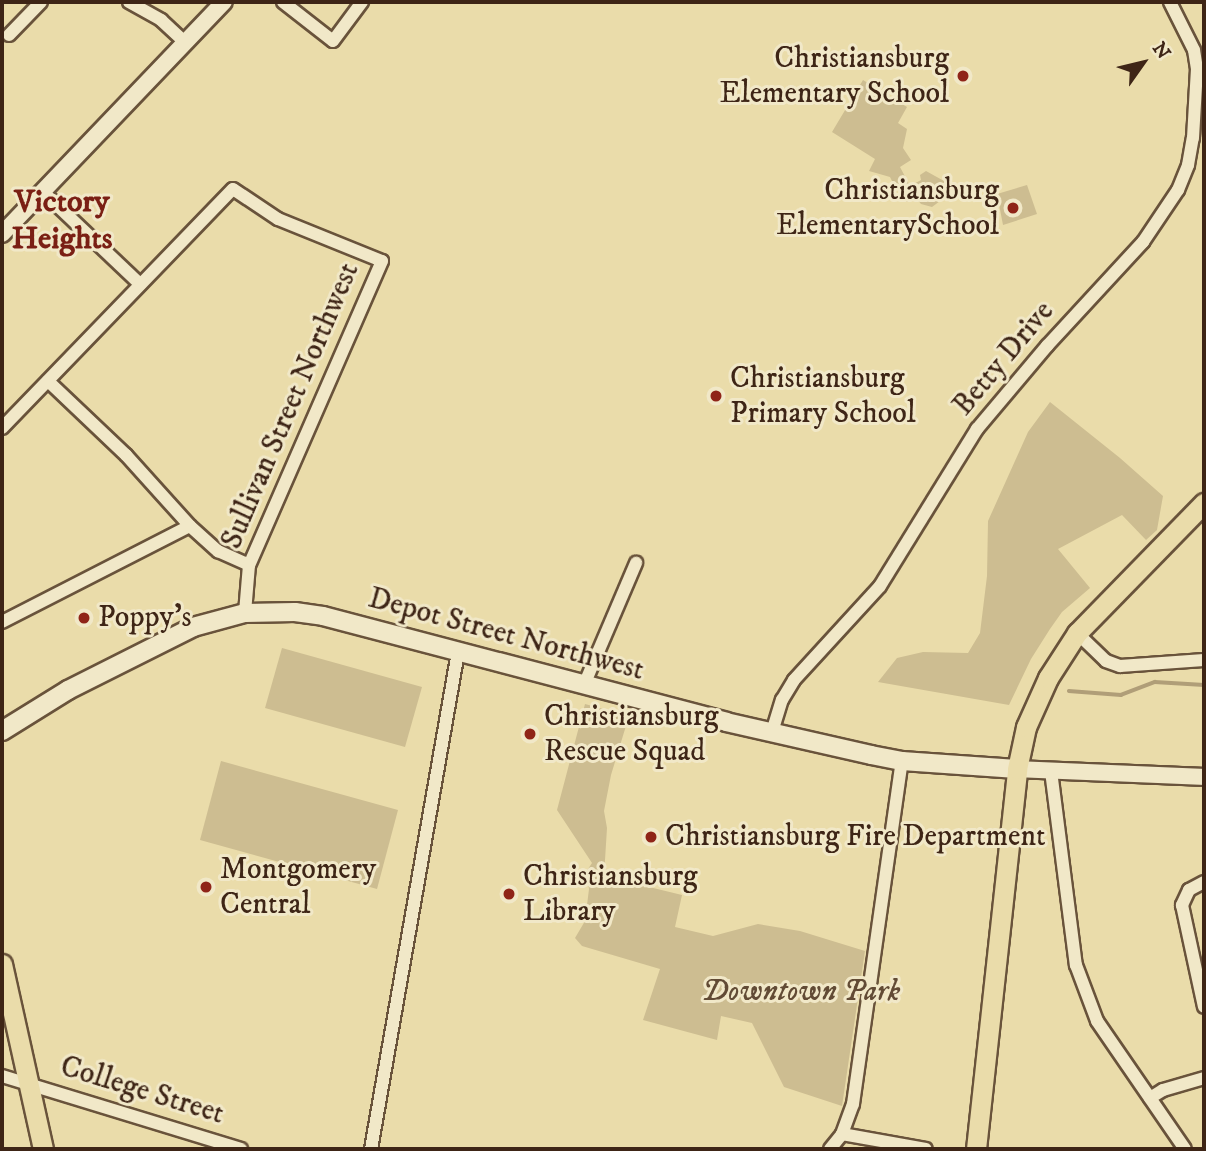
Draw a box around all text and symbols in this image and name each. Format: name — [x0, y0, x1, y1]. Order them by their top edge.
north arrow — [1108, 28, 1178, 98]
text: N — [1147, 38, 1175, 64]
place label: Christiansburg Elementary School — [720, 41, 949, 111]
marker: Christiansburg Elementary School — [955, 68, 971, 84]
place label: Christiansburg ElementarySchool — [776, 173, 999, 244]
district label: Victory Heights — [12, 184, 112, 259]
marker: Christiansburg ElementarySchool — [1005, 200, 1021, 216]
street label: Sullivan Street Northwest — [214, 257, 368, 555]
street label: Betty Drive — [946, 295, 1062, 423]
place label: Christiansburg Primary School — [730, 361, 916, 432]
marker: Christiansburg Primary School — [708, 388, 724, 404]
street label: Depot Street Northwest — [364, 581, 648, 689]
place label: Poppy's — [98, 600, 191, 636]
marker: Poppy's — [76, 610, 92, 626]
place label: Christiansburg Rescue Squad — [544, 699, 719, 770]
marker: Christiansburg Rescue Squad — [522, 726, 538, 742]
place label: Christiansburg Fire Department — [665, 819, 1046, 855]
marker: Christiansburg Fire Department — [643, 829, 659, 845]
place label: Montgomery Central — [220, 852, 376, 922]
place label: Christiansburg Library — [523, 859, 698, 930]
marker: Montgomery Central — [198, 879, 214, 895]
marker: Christiansburg Library — [501, 886, 517, 902]
park label: Downtown Park — [702, 974, 900, 1010]
street label: College Street — [56, 1049, 228, 1133]

